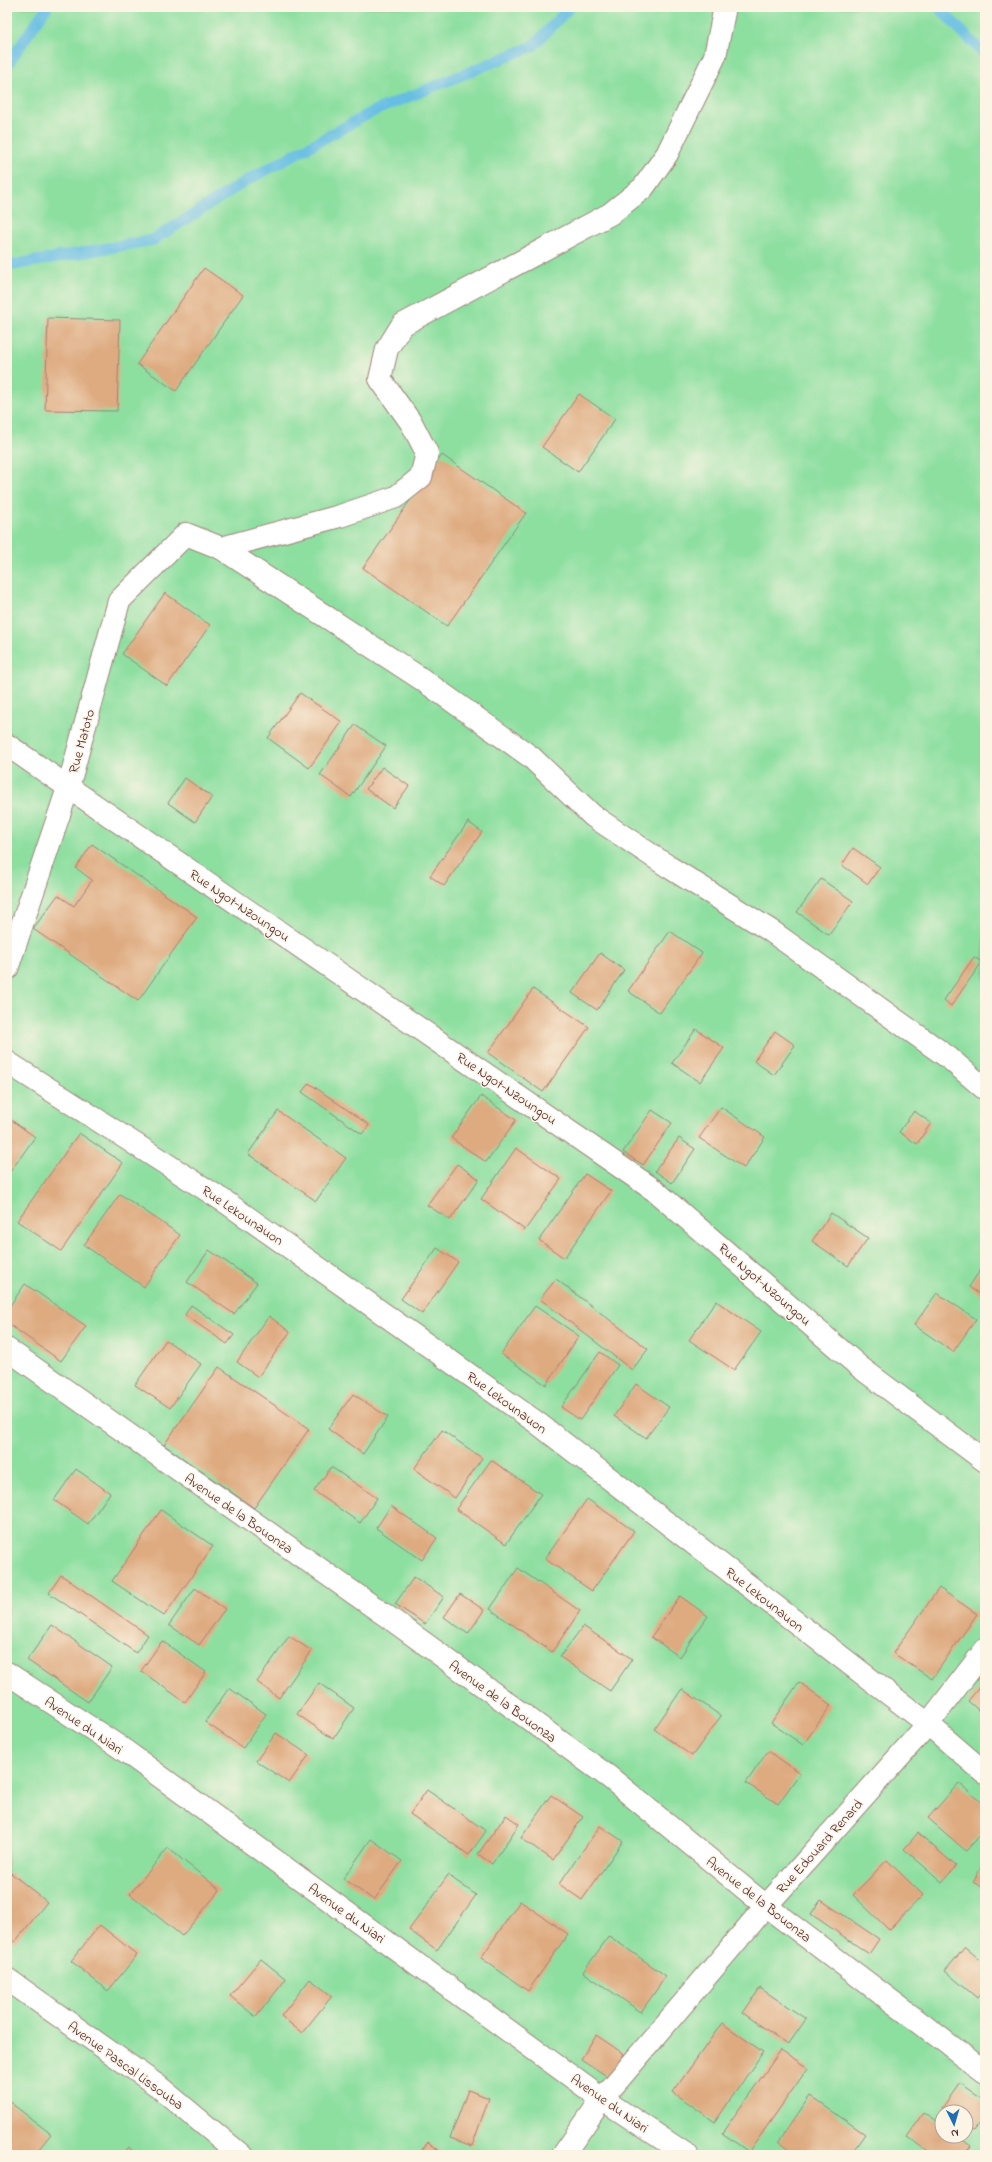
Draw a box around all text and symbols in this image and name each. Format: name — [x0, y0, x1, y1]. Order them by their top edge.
street label: Rue Matoto — [64, 707, 101, 776]
street label: Rue Ngot-Nzoungou — [184, 865, 294, 949]
street label: Rue Ngot-Nzoungou — [451, 1048, 561, 1132]
street label: Rue Lekounauon — [197, 1181, 287, 1252]
street label: Rue Ngot-Nzoungou — [712, 1239, 815, 1332]
street label: Rue Lekounauon — [462, 1367, 551, 1440]
street label: Avenue de la Bouonza — [179, 1469, 297, 1560]
street label: Rue Lekounauon — [720, 1563, 808, 1638]
street label: Avenue de la Bouonza — [444, 1656, 560, 1749]
street label: Avenue du Niari — [40, 1692, 127, 1760]
street label: Rue Edouard Renard — [772, 1795, 868, 1899]
street label: Avenue de la Bouonza — [701, 1852, 815, 1948]
street label: Avenue du Niari — [303, 1879, 389, 1949]
street label: Avenue Pascal Lissouba — [63, 2017, 188, 2116]
street label: Avenue du Niari — [566, 2070, 652, 2139]
north arrow — [934, 2104, 974, 2144]
text: N — [950, 2125, 959, 2141]

